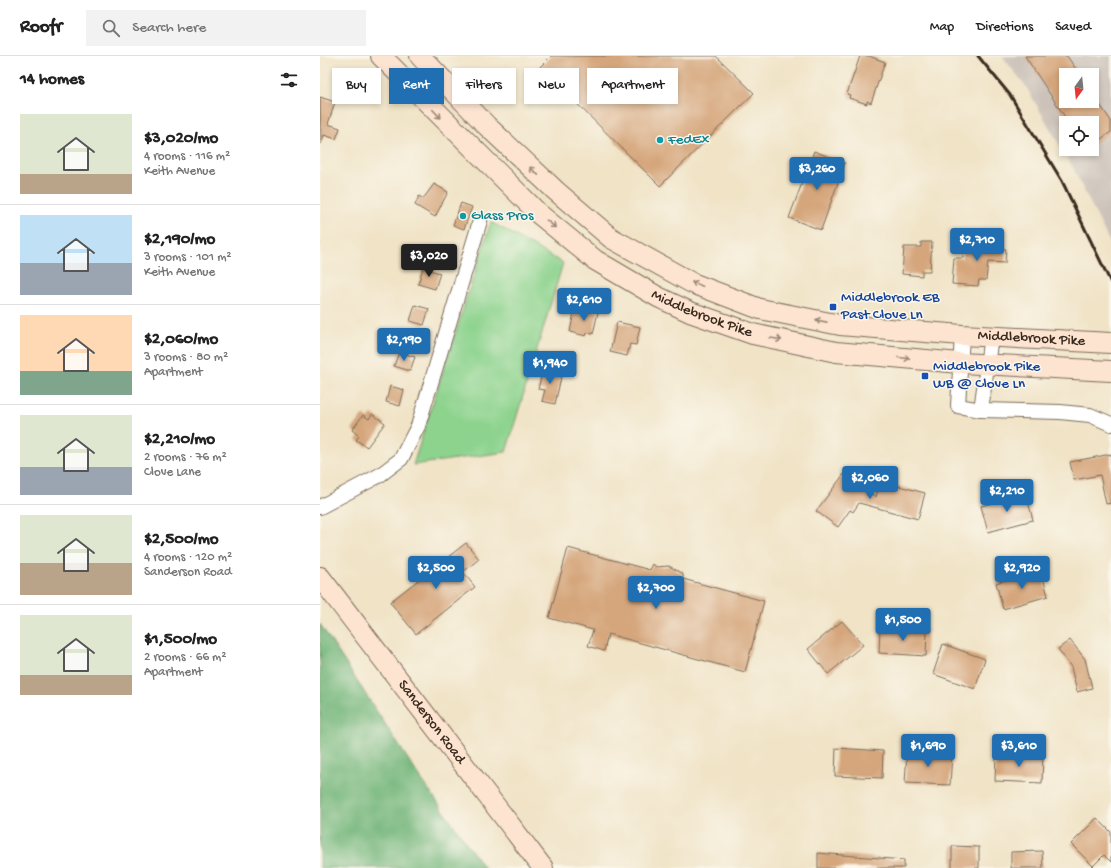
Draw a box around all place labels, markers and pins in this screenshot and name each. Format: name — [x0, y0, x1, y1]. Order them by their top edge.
place label: FedEx — [667, 131, 710, 149]
marker: FedEx — [655, 135, 665, 145]
pin: $3,260 — [784, 157, 850, 191]
place label: Glass Pros — [471, 207, 534, 225]
marker: Glass Pros — [458, 211, 468, 221]
pin: $2,710 — [944, 228, 1010, 262]
pin: $3,020 — [396, 244, 462, 278]
pin: $2,610 — [551, 288, 617, 322]
place label: Middlebrook EB Past Clove Ln — [840, 289, 940, 324]
marker: Middlebrook EB Past Clove Ln — [828, 302, 838, 312]
pin: $2,190 — [371, 328, 437, 362]
pin: $1,940 — [517, 351, 583, 385]
place label: Middlebrook Pike WB @ Clove Ln — [933, 358, 1041, 393]
marker: Middlebrook Pike WB @ Clove Ln — [920, 371, 930, 381]
pin: $2,060 — [837, 466, 903, 500]
pin: $2,210 — [974, 479, 1040, 513]
pin: $2,500 — [403, 556, 469, 590]
pin: $2,920 — [989, 556, 1055, 590]
pin: $2,700 — [623, 576, 689, 610]
pin: $1,500 — [870, 608, 936, 642]
pin: $1,690 — [895, 734, 961, 768]
pin: $3,610 — [986, 734, 1052, 768]

